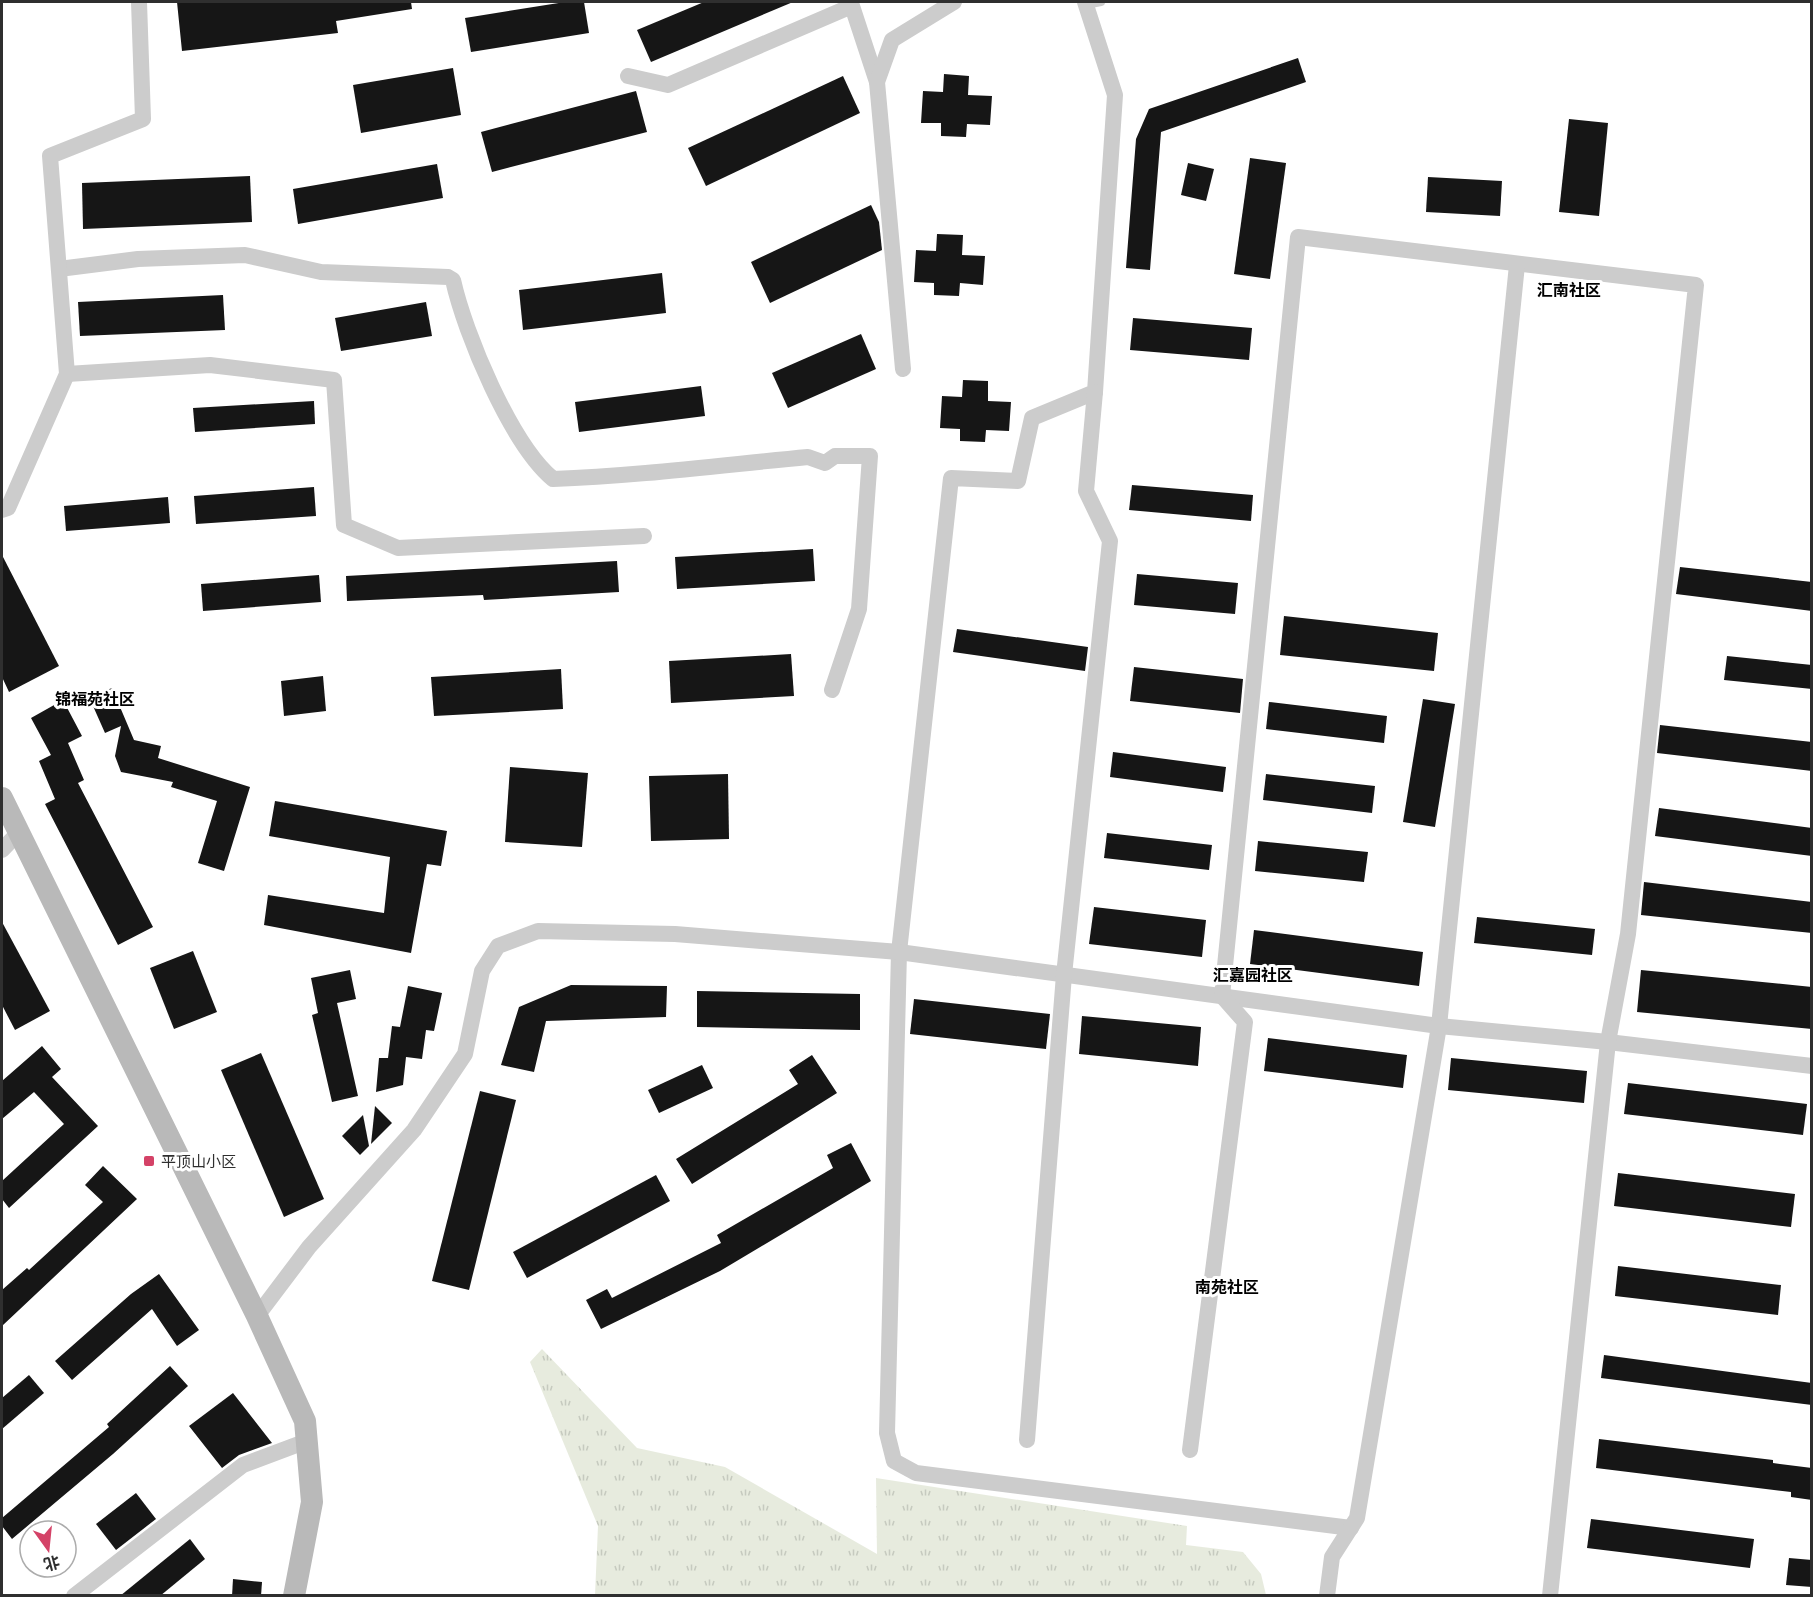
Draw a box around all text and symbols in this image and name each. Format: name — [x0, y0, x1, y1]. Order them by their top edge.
district label: 汇南社区 — [1537, 280, 1601, 300]
district label: 锦福苑社区 — [55, 689, 135, 709]
district label: 汇嘉园社区 — [1213, 965, 1293, 985]
place label: 平顶山小区 — [161, 1152, 236, 1171]
marker: 平顶山小区 — [142, 1154, 156, 1168]
district label: 南苑社区 — [1195, 1277, 1259, 1297]
north arrow — [18, 1519, 78, 1579]
text: 北 — [42, 1552, 62, 1575]

